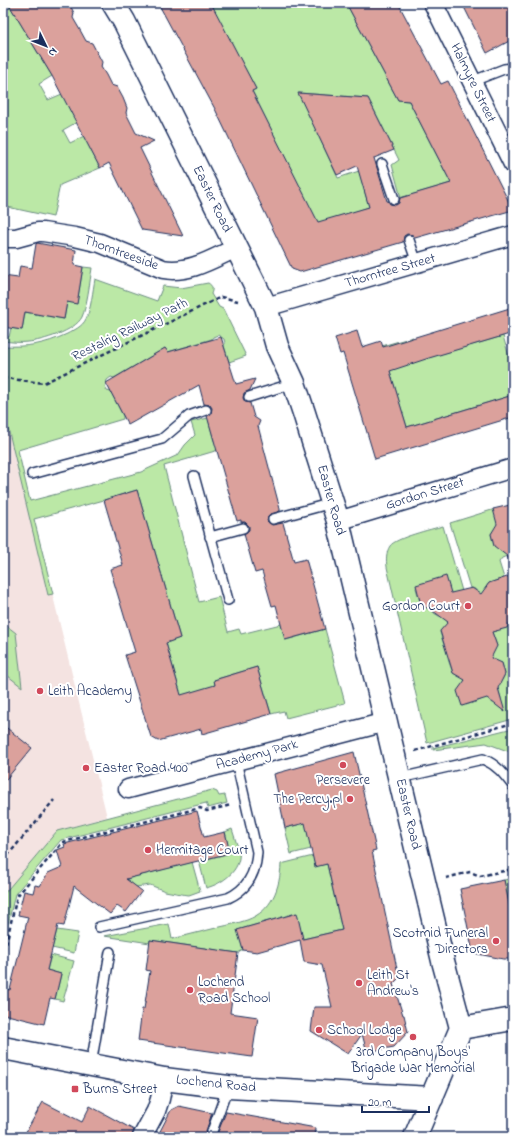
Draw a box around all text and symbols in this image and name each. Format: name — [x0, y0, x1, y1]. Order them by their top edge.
north arrow — [26, 26, 66, 66]
street label: Halmyre Street — [444, 40, 501, 127]
text: N — [44, 44, 61, 60]
street label: Easter Road — [187, 162, 237, 236]
street label: Thorntreeside — [80, 230, 162, 277]
street label: Thorntree Street — [342, 248, 438, 294]
street label: Restalrig Railway Path — [68, 293, 192, 368]
street label: Easter Road — [311, 462, 351, 538]
street label: Gordon Street — [383, 472, 467, 516]
place label: Gordon Court — [382, 596, 460, 617]
marker: Gordon Court — [463, 601, 473, 611]
place label: Leith Academy — [48, 681, 132, 703]
marker: Leith Academy — [35, 686, 45, 696]
street label: Academy Park — [214, 734, 301, 777]
place label: Easter Road 400 — [94, 758, 188, 779]
marker: Persevere — [338, 760, 348, 770]
marker: Easter Road 400 — [81, 763, 91, 773]
place label: Persevere — [316, 770, 371, 791]
street label: Easter Road — [390, 776, 426, 852]
place label: The Percy.pl — [273, 789, 342, 811]
marker: The Percy.pl — [345, 794, 355, 804]
place label: Hermitage Court — [156, 840, 249, 862]
marker: Hermitage Court — [143, 845, 153, 855]
place label: Scotmid Funeral Directors — [393, 923, 488, 960]
marker: Scotmid Funeral Directors — [491, 936, 501, 946]
place label: Leith St Andrew's — [367, 965, 419, 1002]
place label: Lochend Road School — [198, 972, 270, 1009]
marker: Leith St Andrew's — [354, 978, 364, 988]
marker: Lochend Road School — [185, 985, 195, 995]
place label: School Lodge — [327, 1020, 402, 1042]
marker: School Lodge — [314, 1025, 324, 1035]
marker: 3rd Company Boys' Brigade War Memorial — [408, 1032, 418, 1042]
place label: 3rd Company Boys' Brigade War Memorial — [350, 1042, 475, 1080]
street label: Lochend Road — [175, 1069, 257, 1099]
place label: Burns Street — [82, 1079, 158, 1100]
marker: Burns Street — [70, 1084, 80, 1094]
scale bar — [362, 1088, 429, 1114]
text: 20 m — [368, 1094, 391, 1112]

